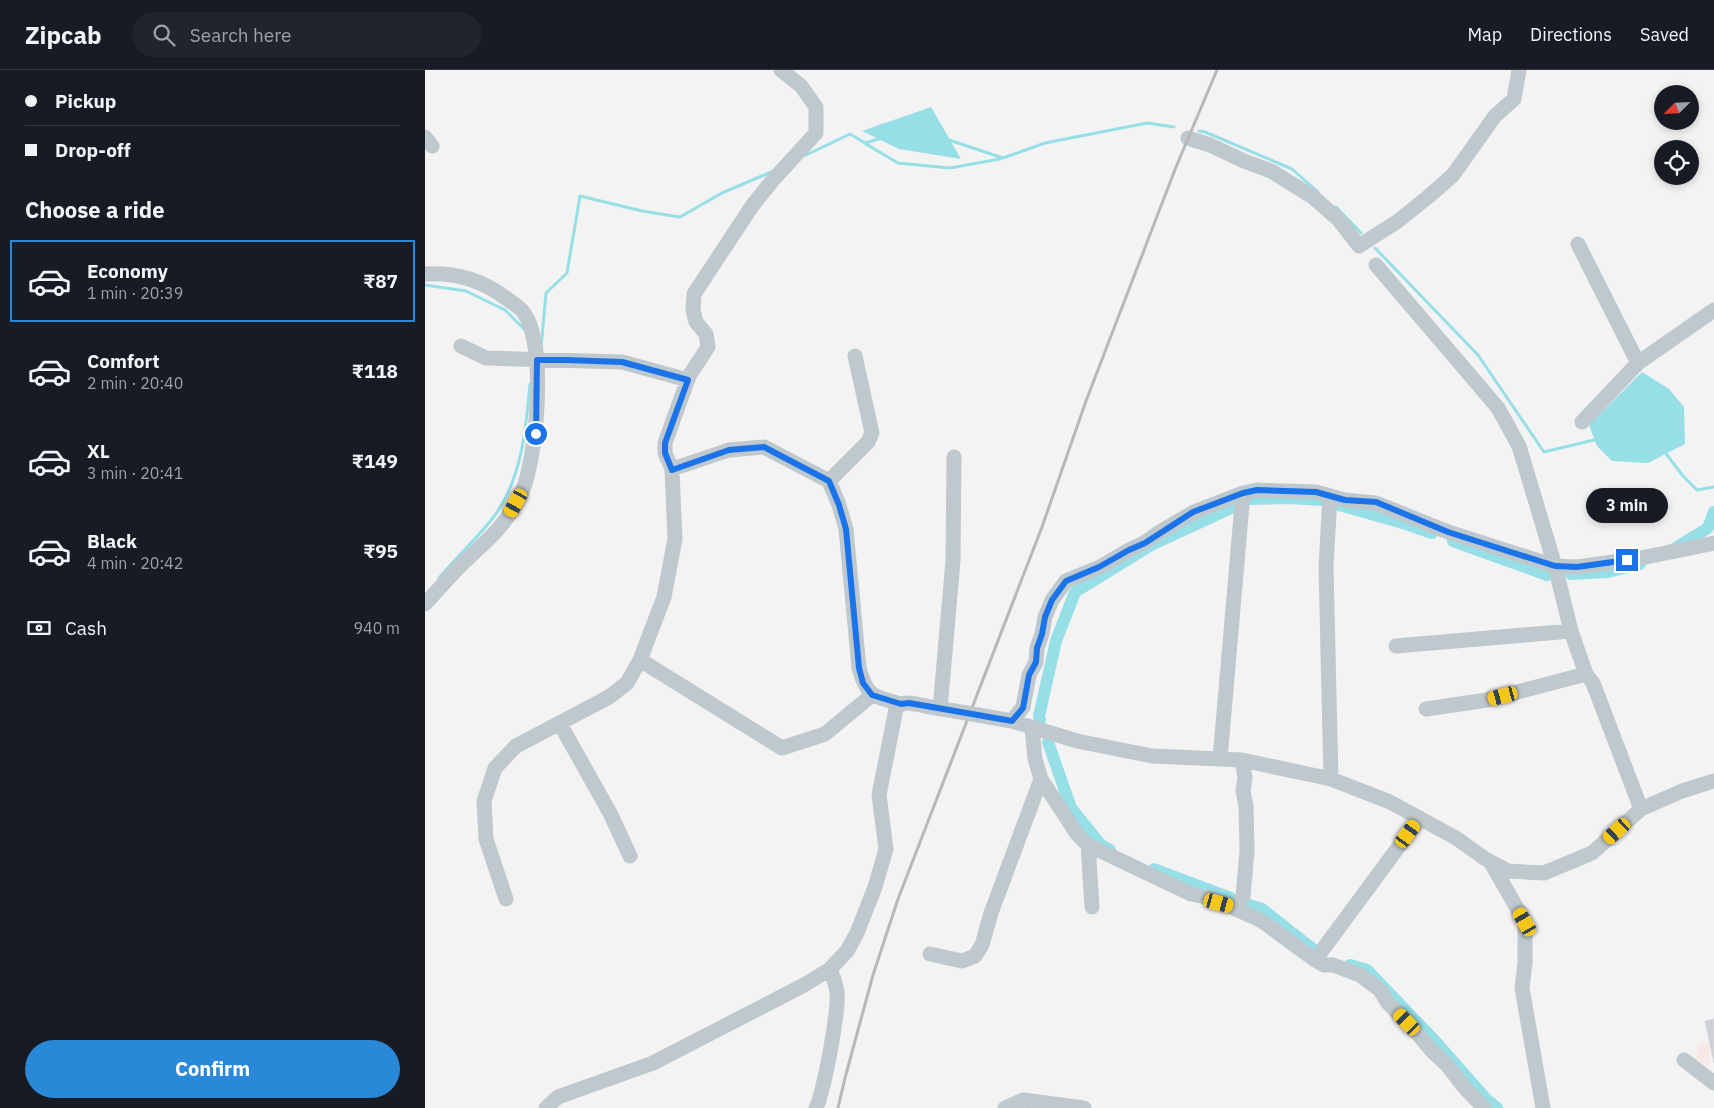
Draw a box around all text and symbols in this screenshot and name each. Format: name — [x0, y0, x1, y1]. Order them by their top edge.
search box — [132, 12, 482, 57]
text: Zipcab — [25, 19, 102, 51]
icon: search — [150, 21, 178, 49]
text: Search here — [190, 23, 292, 47]
text: Map — [1467, 23, 1502, 46]
text: Directions — [1530, 23, 1612, 46]
text: Saved — [1640, 23, 1689, 46]
north arrow — [1654, 85, 1699, 130]
map controls — [1654, 85, 1699, 185]
text: Pickup — [55, 89, 116, 113]
text: Drop-off — [55, 138, 131, 162]
button: locate — [1654, 140, 1699, 185]
text: Choose a ride — [25, 195, 165, 224]
icon: car — [27, 259, 72, 304]
text: Economy — [87, 259, 168, 283]
text: ₹87 — [363, 269, 398, 293]
text: 1 min · 20:39 — [87, 283, 183, 303]
icon: car — [27, 349, 72, 394]
text: Comfort — [87, 349, 160, 373]
text: ₹118 — [352, 359, 398, 383]
text: 2 min · 20:40 — [87, 373, 183, 393]
route start — [525, 423, 547, 445]
icon: car — [27, 439, 72, 484]
text: XL — [87, 439, 110, 463]
text: ₹149 — [352, 449, 398, 473]
text: 3 min · 20:41 — [87, 463, 183, 483]
car — [502, 486, 529, 520]
callout: 3 min — [1586, 488, 1668, 522]
text: 3 min — [1606, 495, 1648, 515]
icon: car — [27, 529, 72, 574]
text: Black — [87, 529, 137, 553]
text: ₹95 — [363, 539, 398, 563]
route end — [1616, 549, 1638, 571]
text: 4 min · 20:42 — [87, 553, 183, 573]
icon: cash — [25, 614, 53, 642]
text: Cash — [65, 616, 107, 640]
text: 940 m — [353, 618, 400, 638]
car — [1486, 685, 1519, 707]
car — [1600, 815, 1633, 847]
car — [1393, 817, 1422, 851]
car — [1202, 892, 1235, 914]
car — [1511, 905, 1538, 939]
car — [1391, 1006, 1422, 1038]
button: Confirm — [25, 1040, 400, 1098]

